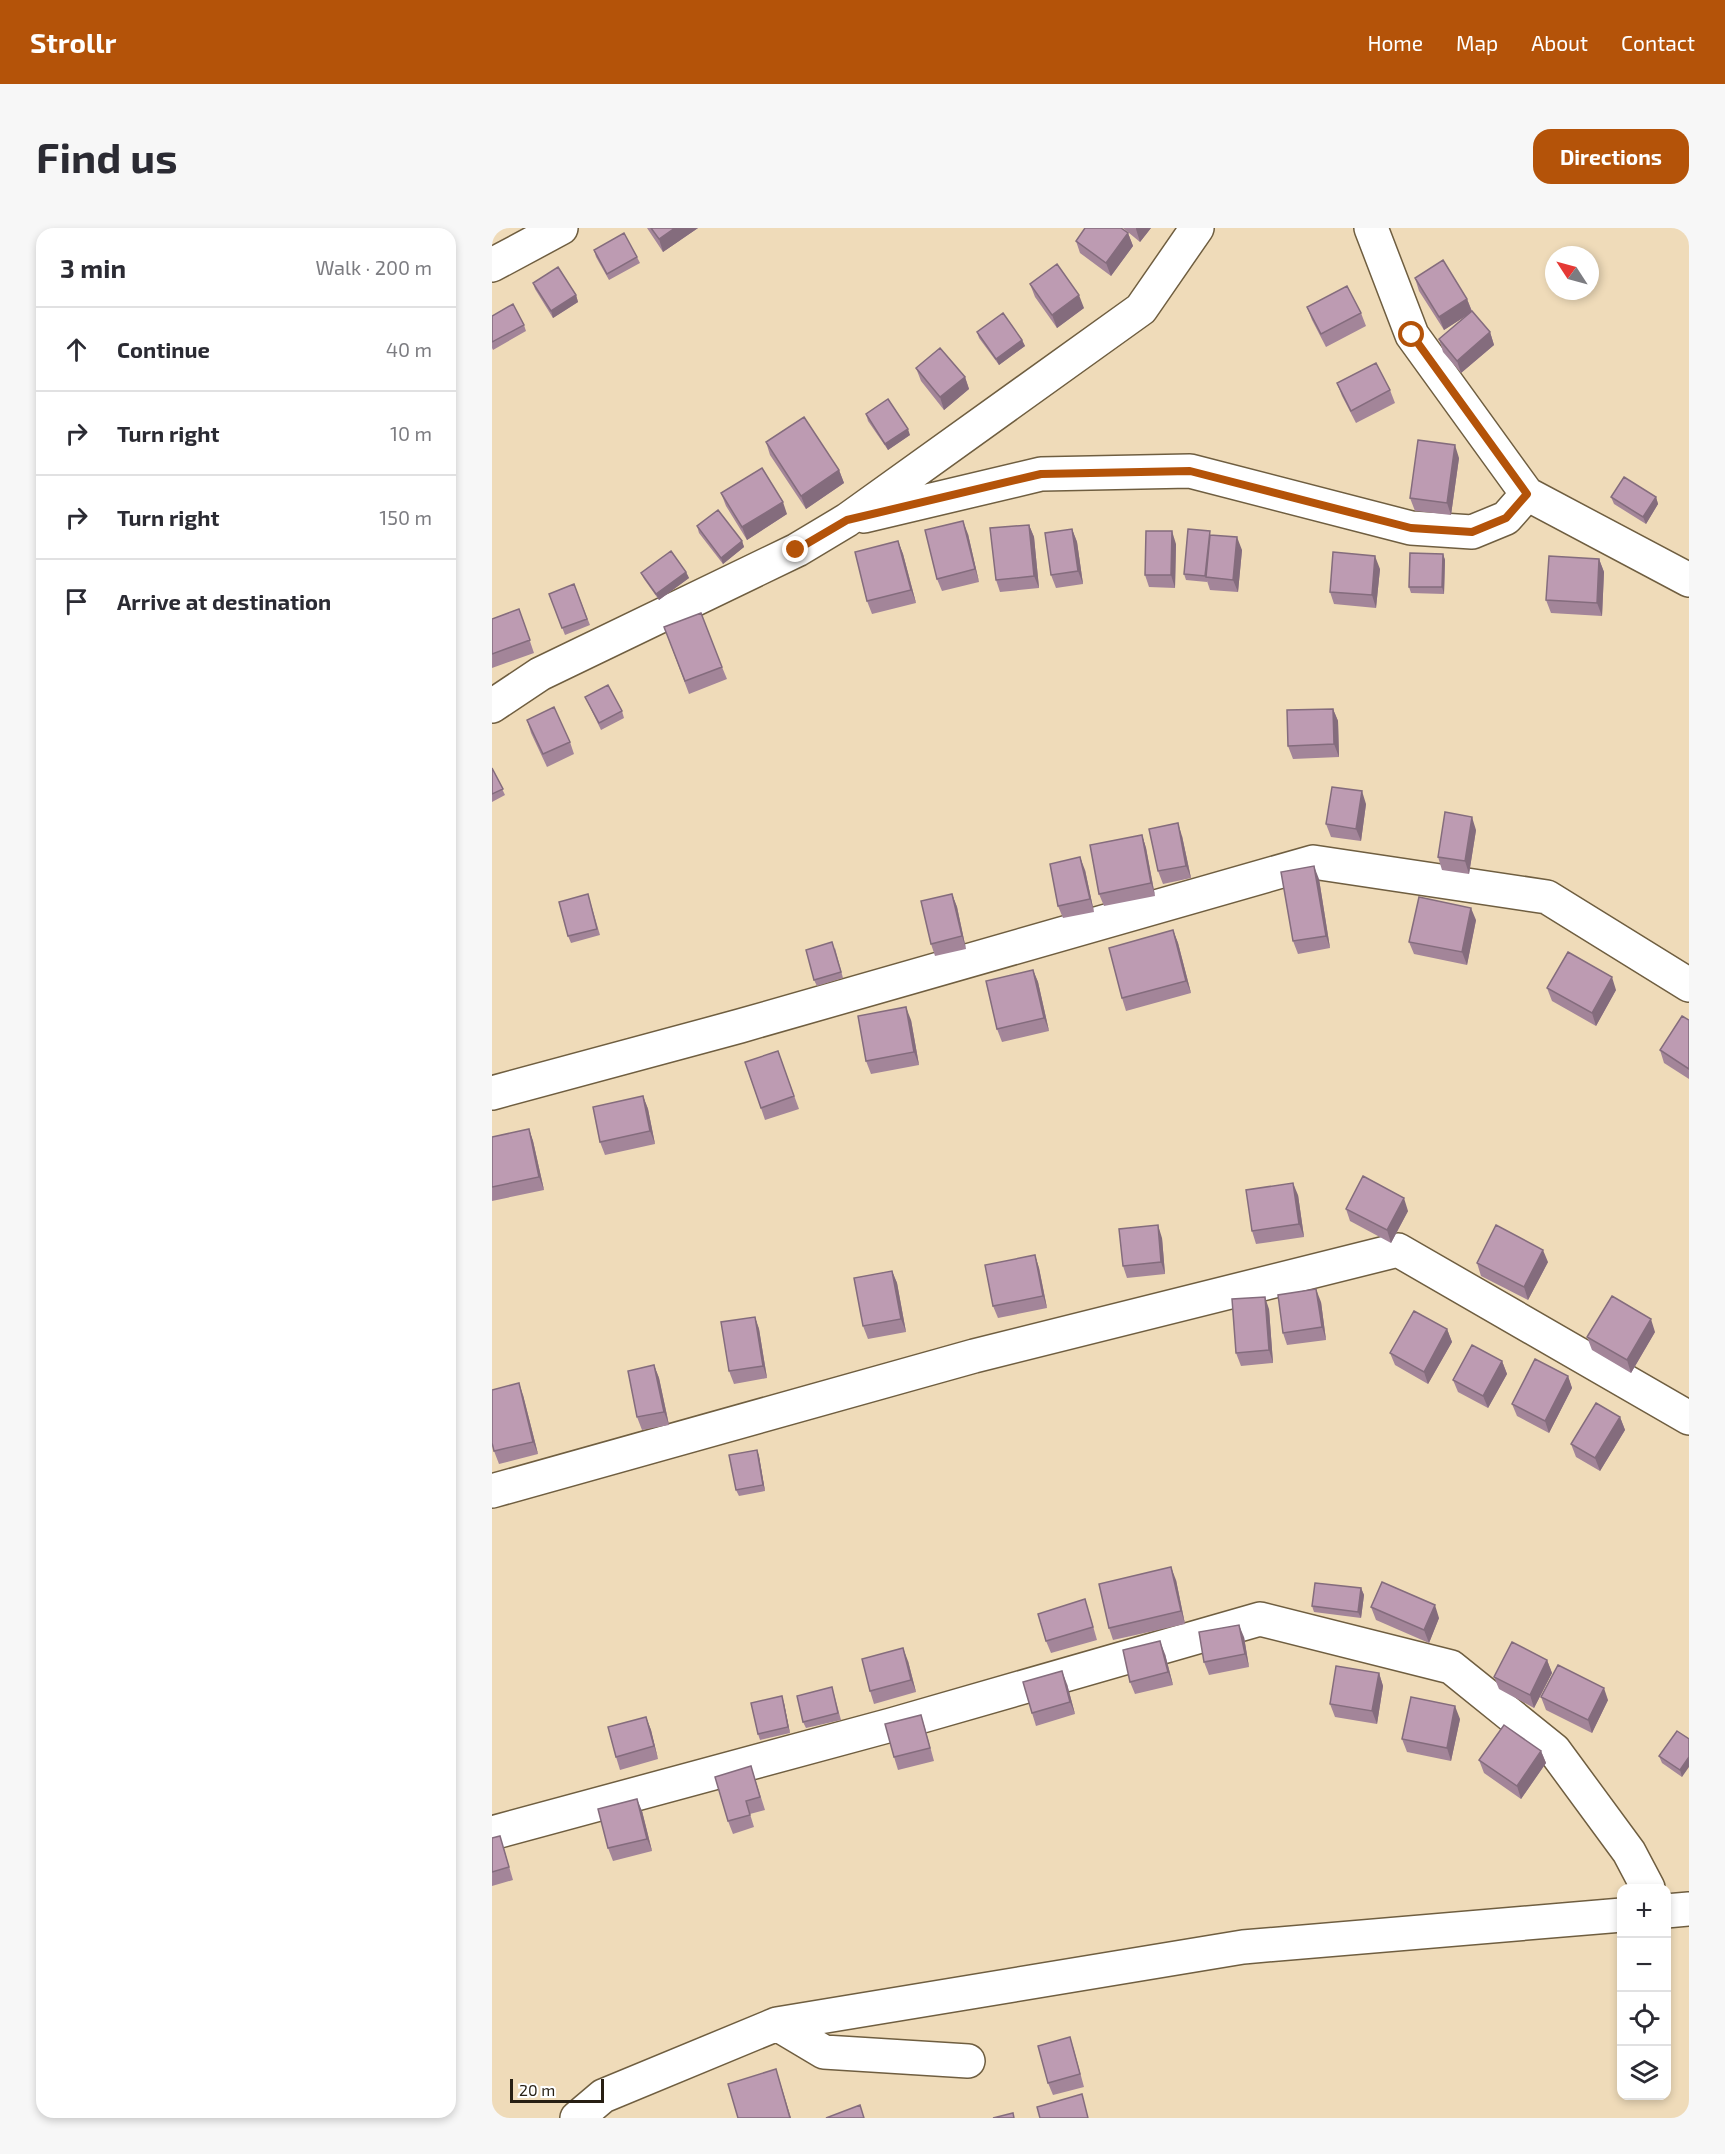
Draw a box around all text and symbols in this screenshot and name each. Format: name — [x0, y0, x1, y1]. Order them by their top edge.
text: Strollr — [30, 25, 116, 59]
text: Home — [1367, 30, 1423, 55]
text: Map — [1456, 30, 1498, 55]
text: About — [1531, 30, 1588, 55]
text: Contact — [1621, 30, 1695, 55]
button: Directions — [1533, 129, 1689, 184]
text: Find us — [36, 131, 178, 181]
north arrow — [1545, 246, 1599, 300]
text: 3 min — [60, 252, 126, 283]
text: Walk · 200 m — [315, 255, 432, 279]
route start — [1398, 321, 1424, 347]
icon: ahead — [60, 333, 93, 366]
text: Continue — [117, 336, 210, 362]
text: 40 m — [386, 337, 432, 361]
icon: right — [60, 417, 93, 450]
text: Turn right — [117, 420, 219, 446]
text: 10 m — [390, 421, 432, 445]
icon: right — [60, 501, 93, 534]
text: Turn right — [117, 504, 219, 530]
text: 150 m — [379, 505, 432, 529]
route end — [782, 536, 808, 562]
icon: arrive — [60, 585, 93, 618]
text: Arrive at destination — [117, 588, 331, 614]
map controls — [1617, 1884, 1671, 2100]
button: + — [1617, 1884, 1671, 1938]
button: − — [1617, 1938, 1671, 1992]
button: locate — [1617, 1992, 1671, 2046]
button: layers — [1617, 2046, 1671, 2100]
scale bar — [510, 2076, 604, 2104]
text: 20 m — [519, 2080, 555, 2099]

